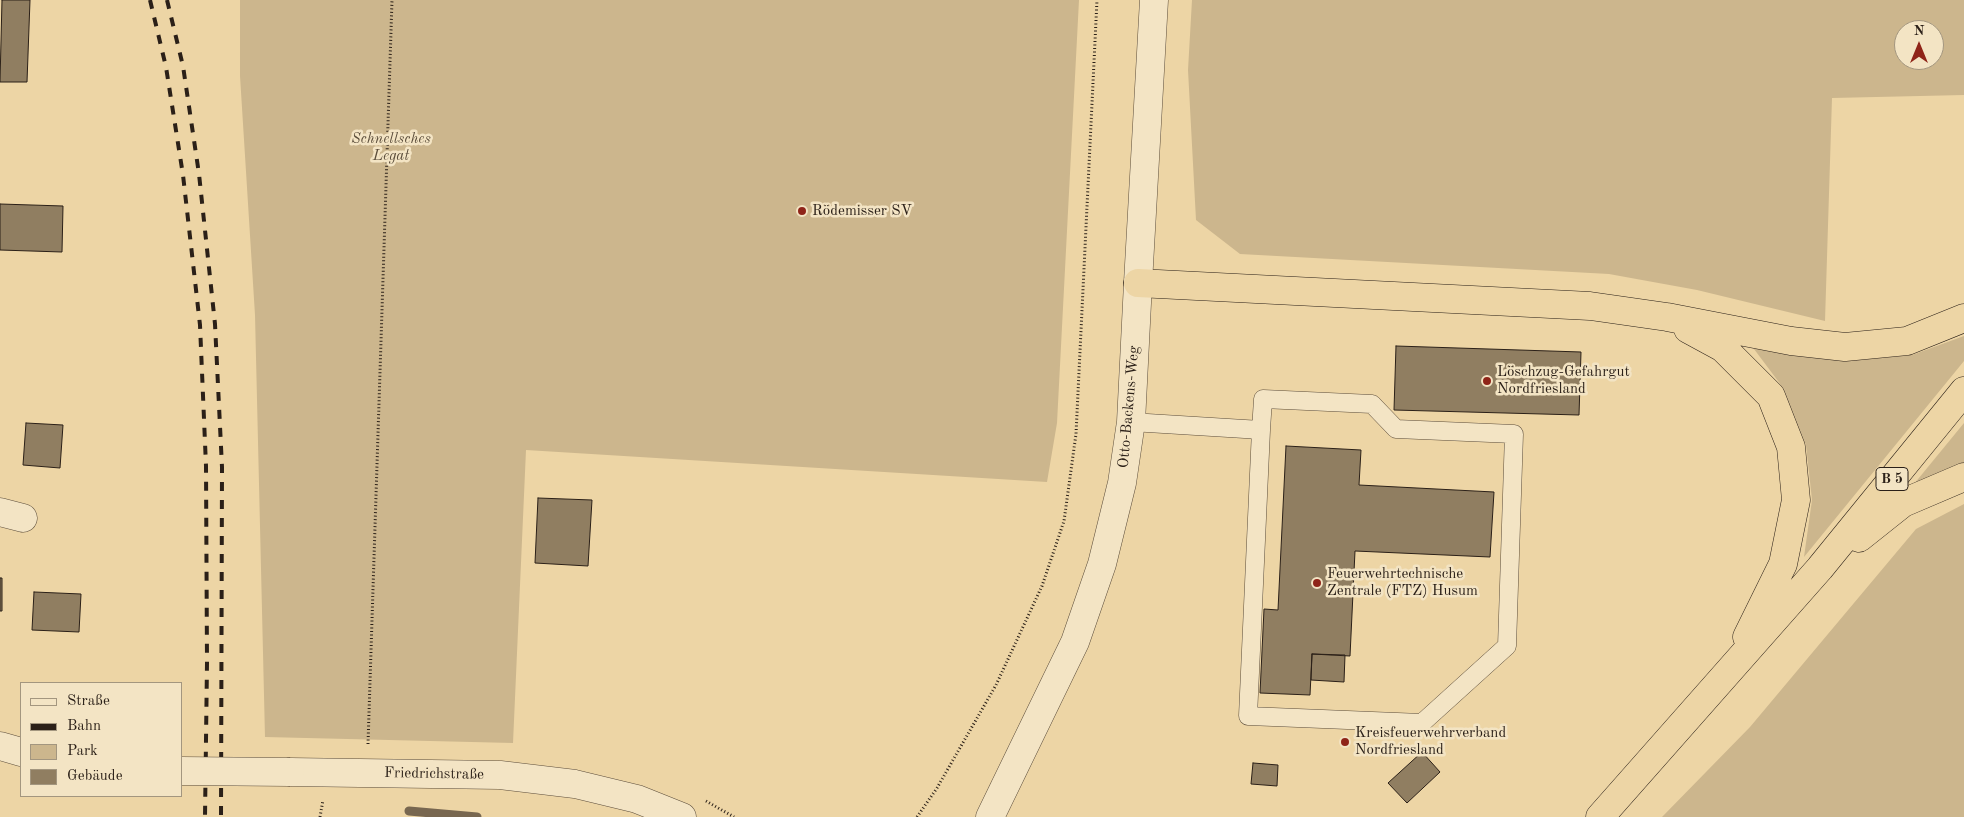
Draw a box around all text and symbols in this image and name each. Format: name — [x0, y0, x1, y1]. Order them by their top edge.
north arrow — [1894, 20, 1944, 70]
text: N — [1914, 24, 1924, 38]
park label: Schnellsches Legat — [351, 130, 431, 165]
place label: Rödemisser SV — [812, 202, 912, 220]
marker: Rödemisser SV — [796, 205, 808, 217]
street label: Otto-Backens-Weg — [1115, 345, 1143, 469]
place label: Löschzug-Gefahrgut Nordfriesland — [1497, 363, 1630, 398]
marker: Löschzug-Gefahrgut Nordfriesland — [1481, 375, 1493, 387]
road number: B 5 — [1876, 468, 1908, 490]
place label: Feuerwehrtechnische Zentrale (FTZ) Husum — [1327, 565, 1478, 600]
marker: Feuerwehrtechnische Zentrale (FTZ) Husum — [1311, 577, 1323, 589]
legend — [20, 682, 182, 797]
text: Straße — [67, 694, 110, 709]
text: Bahn — [67, 719, 101, 734]
place label: Kreisfeuerwehrverband Nordfriesland — [1355, 724, 1506, 759]
marker: Kreisfeuerwehrverband Nordfriesland — [1339, 736, 1351, 748]
text: Park — [67, 744, 98, 759]
street label: Friedrichstraße — [384, 764, 484, 784]
text: Gebäude — [67, 769, 123, 784]

